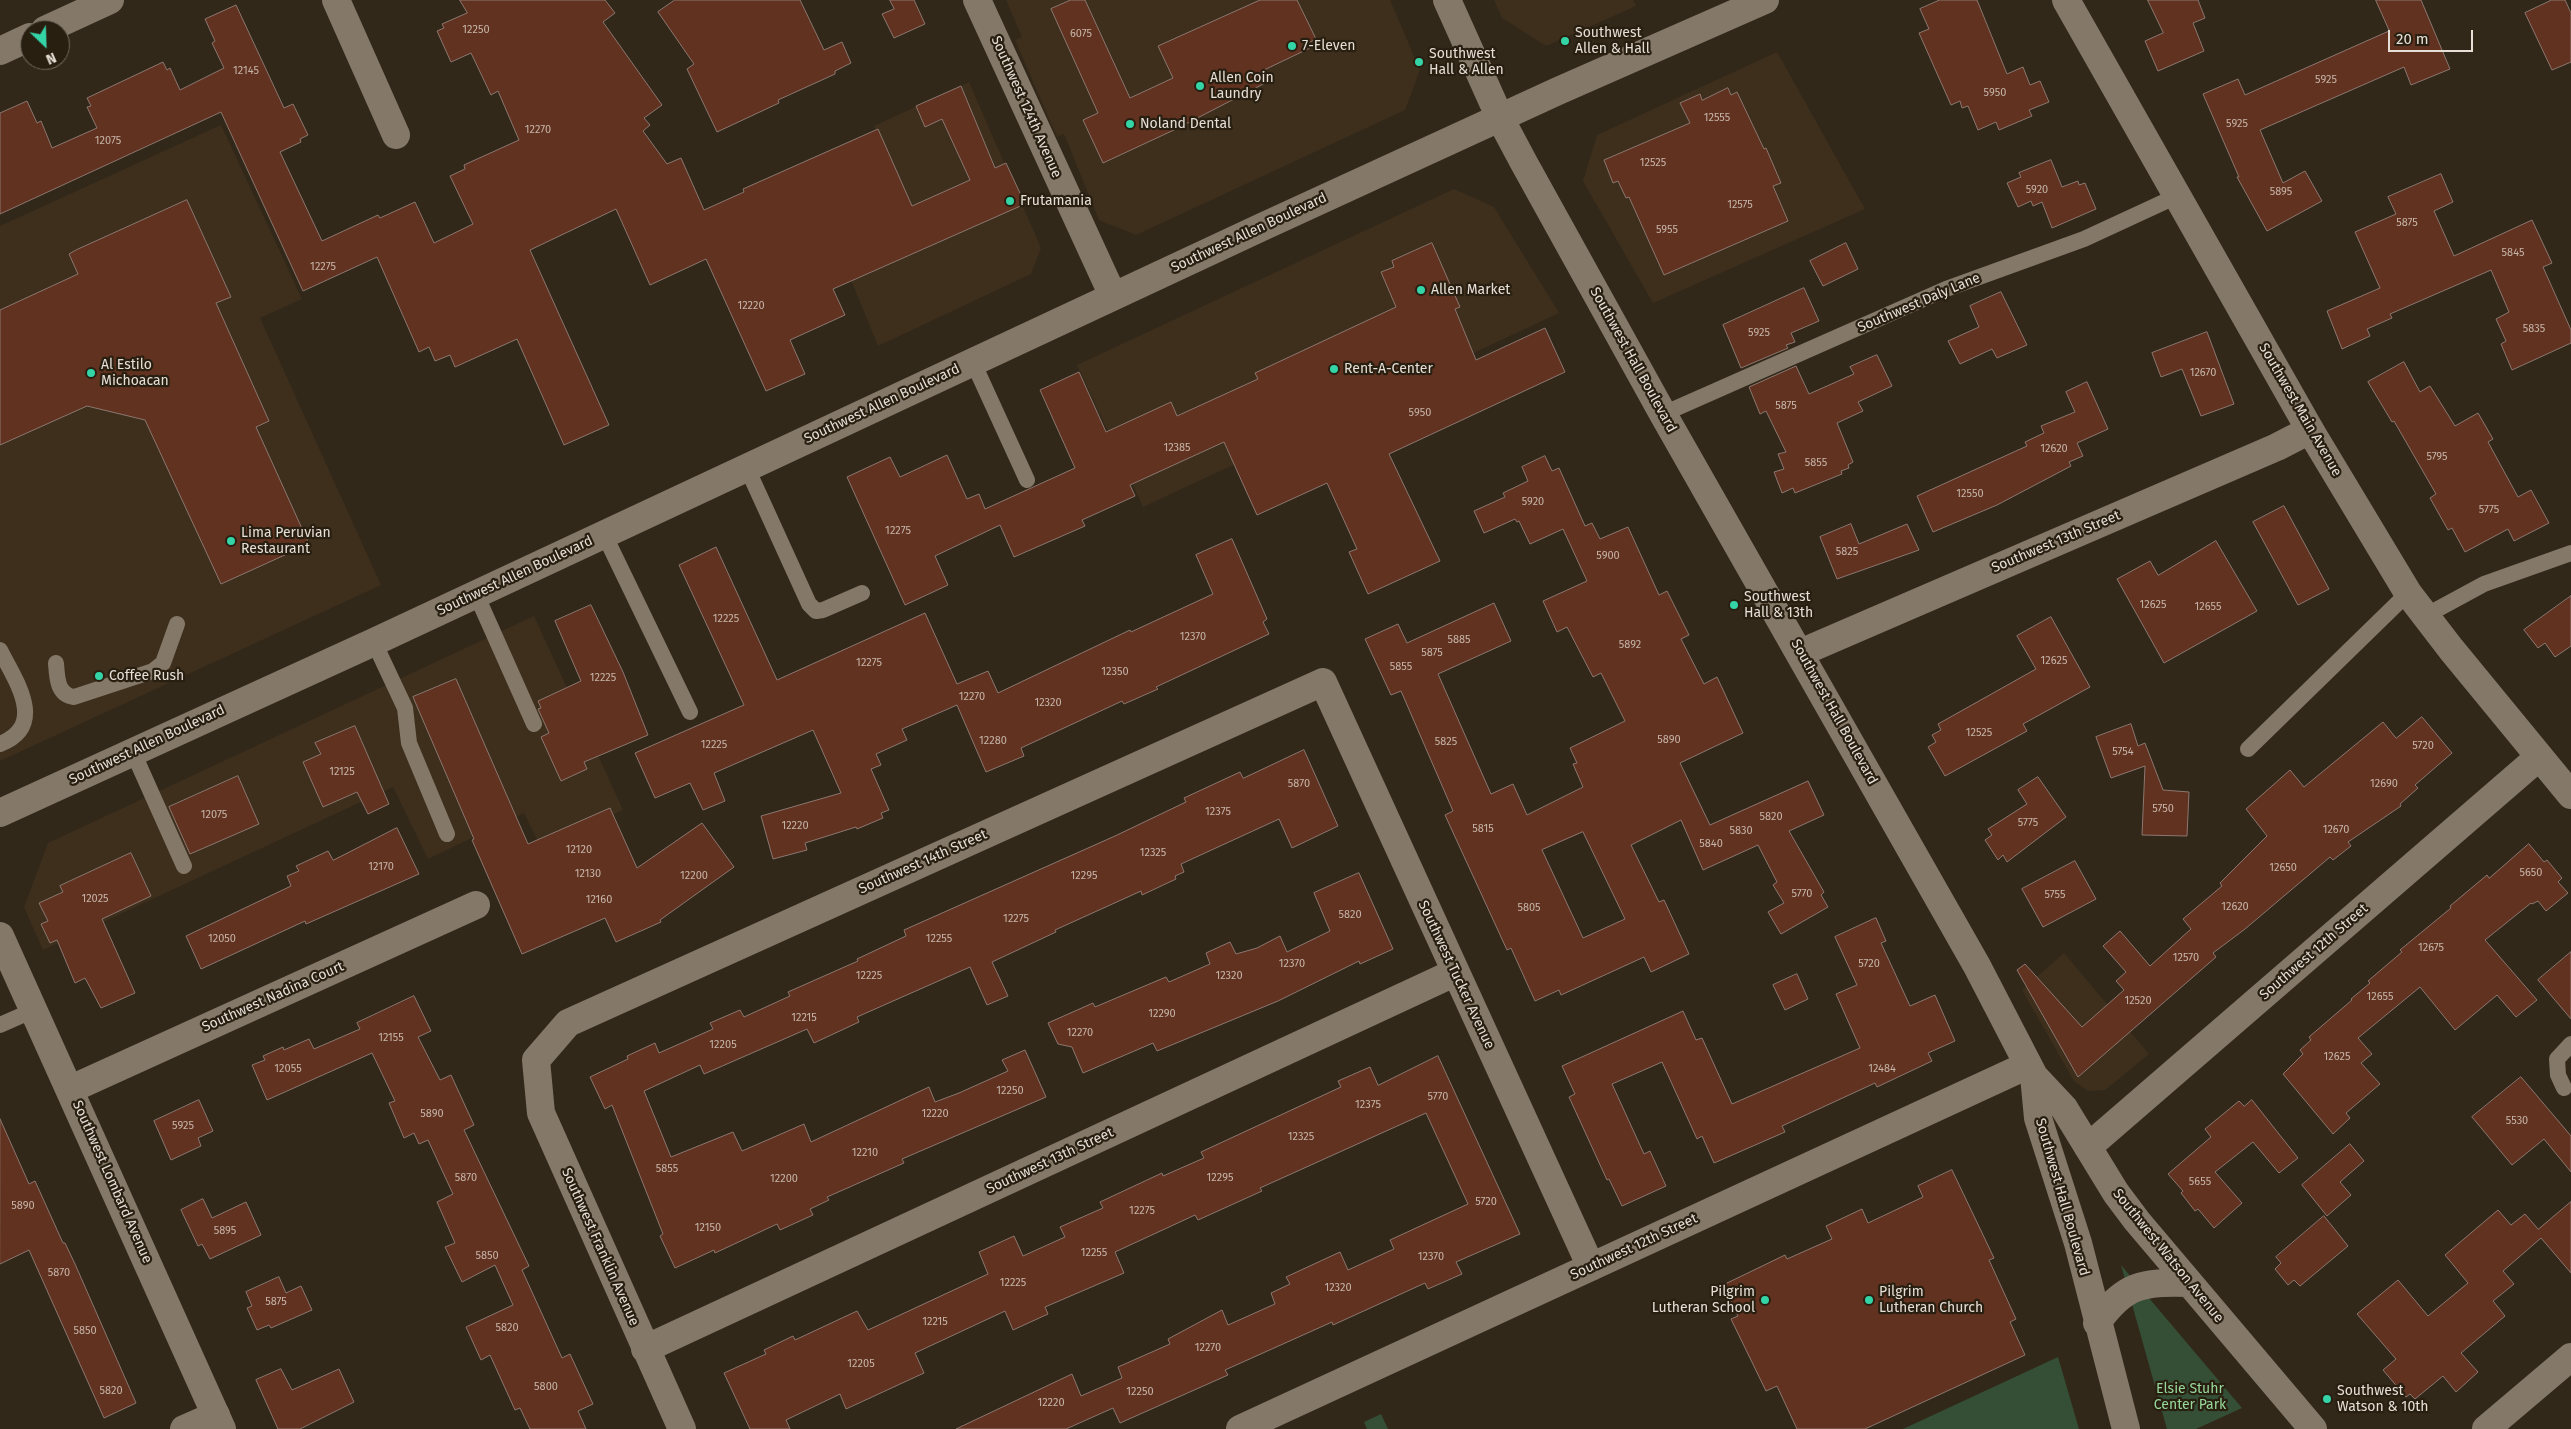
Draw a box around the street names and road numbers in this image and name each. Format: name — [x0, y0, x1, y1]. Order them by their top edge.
street label: Southwest 124th Avenue — [987, 33, 1065, 181]
street label: Southwest Allen Boulevard — [1168, 189, 1330, 277]
street label: Southwest Daly Lane — [1855, 270, 1983, 336]
street label: Southwest Hall Boulevard — [1586, 285, 1680, 435]
street label: Southwest Main Avenue — [2255, 340, 2345, 480]
street label: Southwest Allen Boulevard — [801, 360, 963, 448]
street label: Southwest 13th Street — [1989, 507, 2123, 577]
street label: Southwest Allen Boulevard — [434, 532, 596, 620]
street label: Southwest Hall Boulevard — [1787, 637, 1881, 787]
street label: Southwest Allen Boulevard — [66, 701, 228, 789]
street label: Southwest 14th Street — [856, 826, 990, 898]
street label: Southwest Tucker Avenue — [1414, 898, 1498, 1052]
street label: Southwest 12th Street — [2256, 900, 2372, 1004]
street label: Southwest Nadina Court — [199, 958, 347, 1036]
street label: Southwest Lombard Avenue — [68, 1098, 156, 1266]
street label: Southwest Hall Boulevard — [2031, 1116, 2093, 1278]
street label: Southwest 13th Street — [984, 1124, 1116, 1198]
street label: Southwest Franklin Avenue — [558, 1166, 642, 1328]
street label: Southwest Watson Avenue — [2109, 1186, 2227, 1326]
street label: Southwest 12th Street — [1568, 1210, 1700, 1284]

